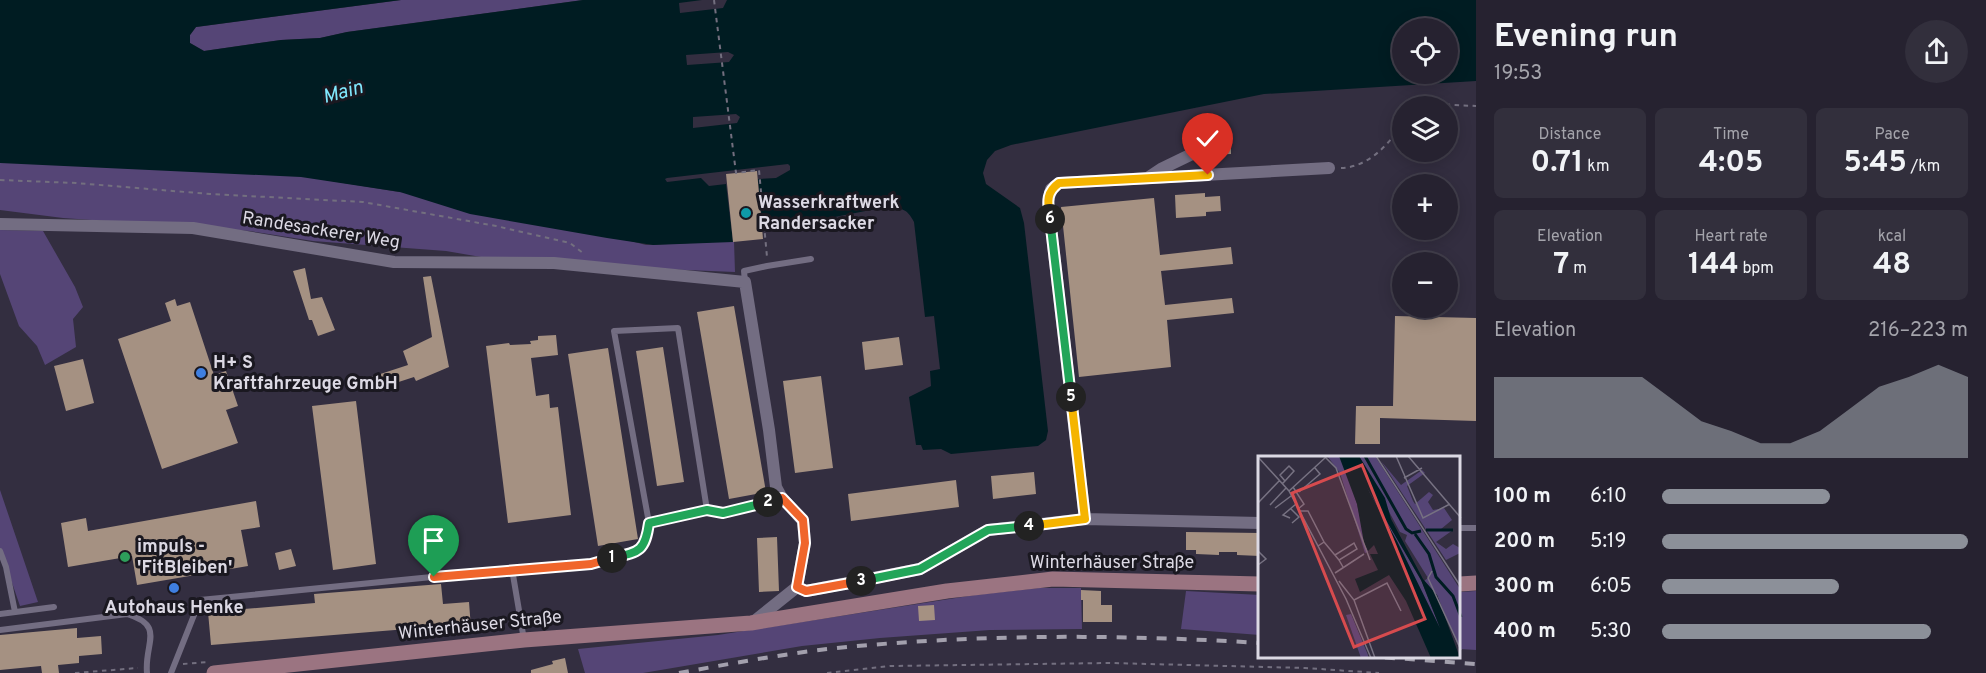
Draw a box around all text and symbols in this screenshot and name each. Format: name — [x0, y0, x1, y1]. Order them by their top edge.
text: Evening run — [1494, 17, 1678, 59]
map controls — [1392, 18, 1458, 318]
button: locate — [1392, 18, 1458, 84]
button: share — [1905, 20, 1968, 83]
text: 19:53 — [1494, 61, 1542, 87]
water label: Main — [320, 75, 366, 111]
button: layers — [1392, 96, 1458, 162]
pin — [1182, 113, 1233, 175]
icon: check — [1191, 122, 1224, 155]
text: Distance — [1539, 125, 1601, 145]
text: Time — [1713, 125, 1749, 145]
text: Pace — [1874, 125, 1910, 145]
text: 0.71 — [1530, 145, 1584, 182]
text: 4:05 — [1699, 145, 1763, 182]
text: 5:45 — [1844, 145, 1907, 182]
text: km — [1584, 157, 1610, 177]
text: /km — [1907, 157, 1940, 177]
button: + — [1392, 174, 1458, 240]
place label: Wasserkraftwerk Randersacker — [758, 192, 900, 236]
pin: 6 — [1035, 204, 1065, 234]
marker: Wasserkraftwerk Randersacker — [739, 206, 753, 220]
street label: Randesackerer Weg — [240, 207, 402, 255]
text: 6 — [1045, 209, 1055, 229]
text: Elevation — [1537, 227, 1603, 247]
text: Heart rate — [1694, 227, 1768, 247]
text: kcal — [1878, 227, 1906, 247]
text: 7 — [1553, 247, 1569, 284]
text: 144 — [1688, 247, 1739, 284]
text: 48 — [1873, 247, 1911, 284]
button: − — [1392, 252, 1458, 318]
text: m — [1569, 259, 1587, 279]
text: bpm — [1739, 259, 1774, 279]
text: Elevation — [1494, 318, 1576, 344]
text: 216–223 m — [1868, 318, 1968, 344]
place label: H+ S Kraftfahrzeuge GmbH — [213, 352, 398, 396]
marker: H+ S Kraftfahrzeuge GmbH — [194, 366, 208, 380]
pin: 5 — [1056, 382, 1086, 412]
text: 5 — [1066, 387, 1076, 407]
inset map — [1258, 456, 1461, 658]
text: 100 m — [1494, 484, 1551, 510]
text: 6:10 — [1590, 484, 1627, 510]
pin: 2 — [753, 487, 783, 517]
text: 2 — [763, 492, 773, 512]
pin: 4 — [1014, 511, 1044, 541]
pin — [408, 515, 459, 577]
text: 4 — [1024, 516, 1034, 536]
icon: arrive — [417, 524, 450, 557]
text: 200 m — [1494, 529, 1555, 555]
text: 5:19 — [1590, 529, 1626, 555]
place label: impuls - 'FitBleiben' — [137, 536, 232, 580]
pin: 1 — [597, 543, 627, 573]
text: 1 — [609, 548, 615, 568]
marker: impuls - 'FitBleiben' — [118, 550, 132, 564]
street label: Winterhäuser Straße — [1030, 552, 1194, 575]
pin: 3 — [846, 566, 876, 596]
text: 3 — [856, 571, 866, 591]
text: 300 m — [1494, 574, 1555, 600]
text: 6:05 — [1590, 574, 1632, 600]
marker: Autohaus Henke — [167, 581, 181, 595]
place label: Autohaus Henke — [105, 597, 243, 620]
street label: Winterhäuser Straße — [397, 606, 563, 646]
text: 400 m — [1494, 619, 1556, 645]
text: 5:30 — [1590, 619, 1632, 645]

